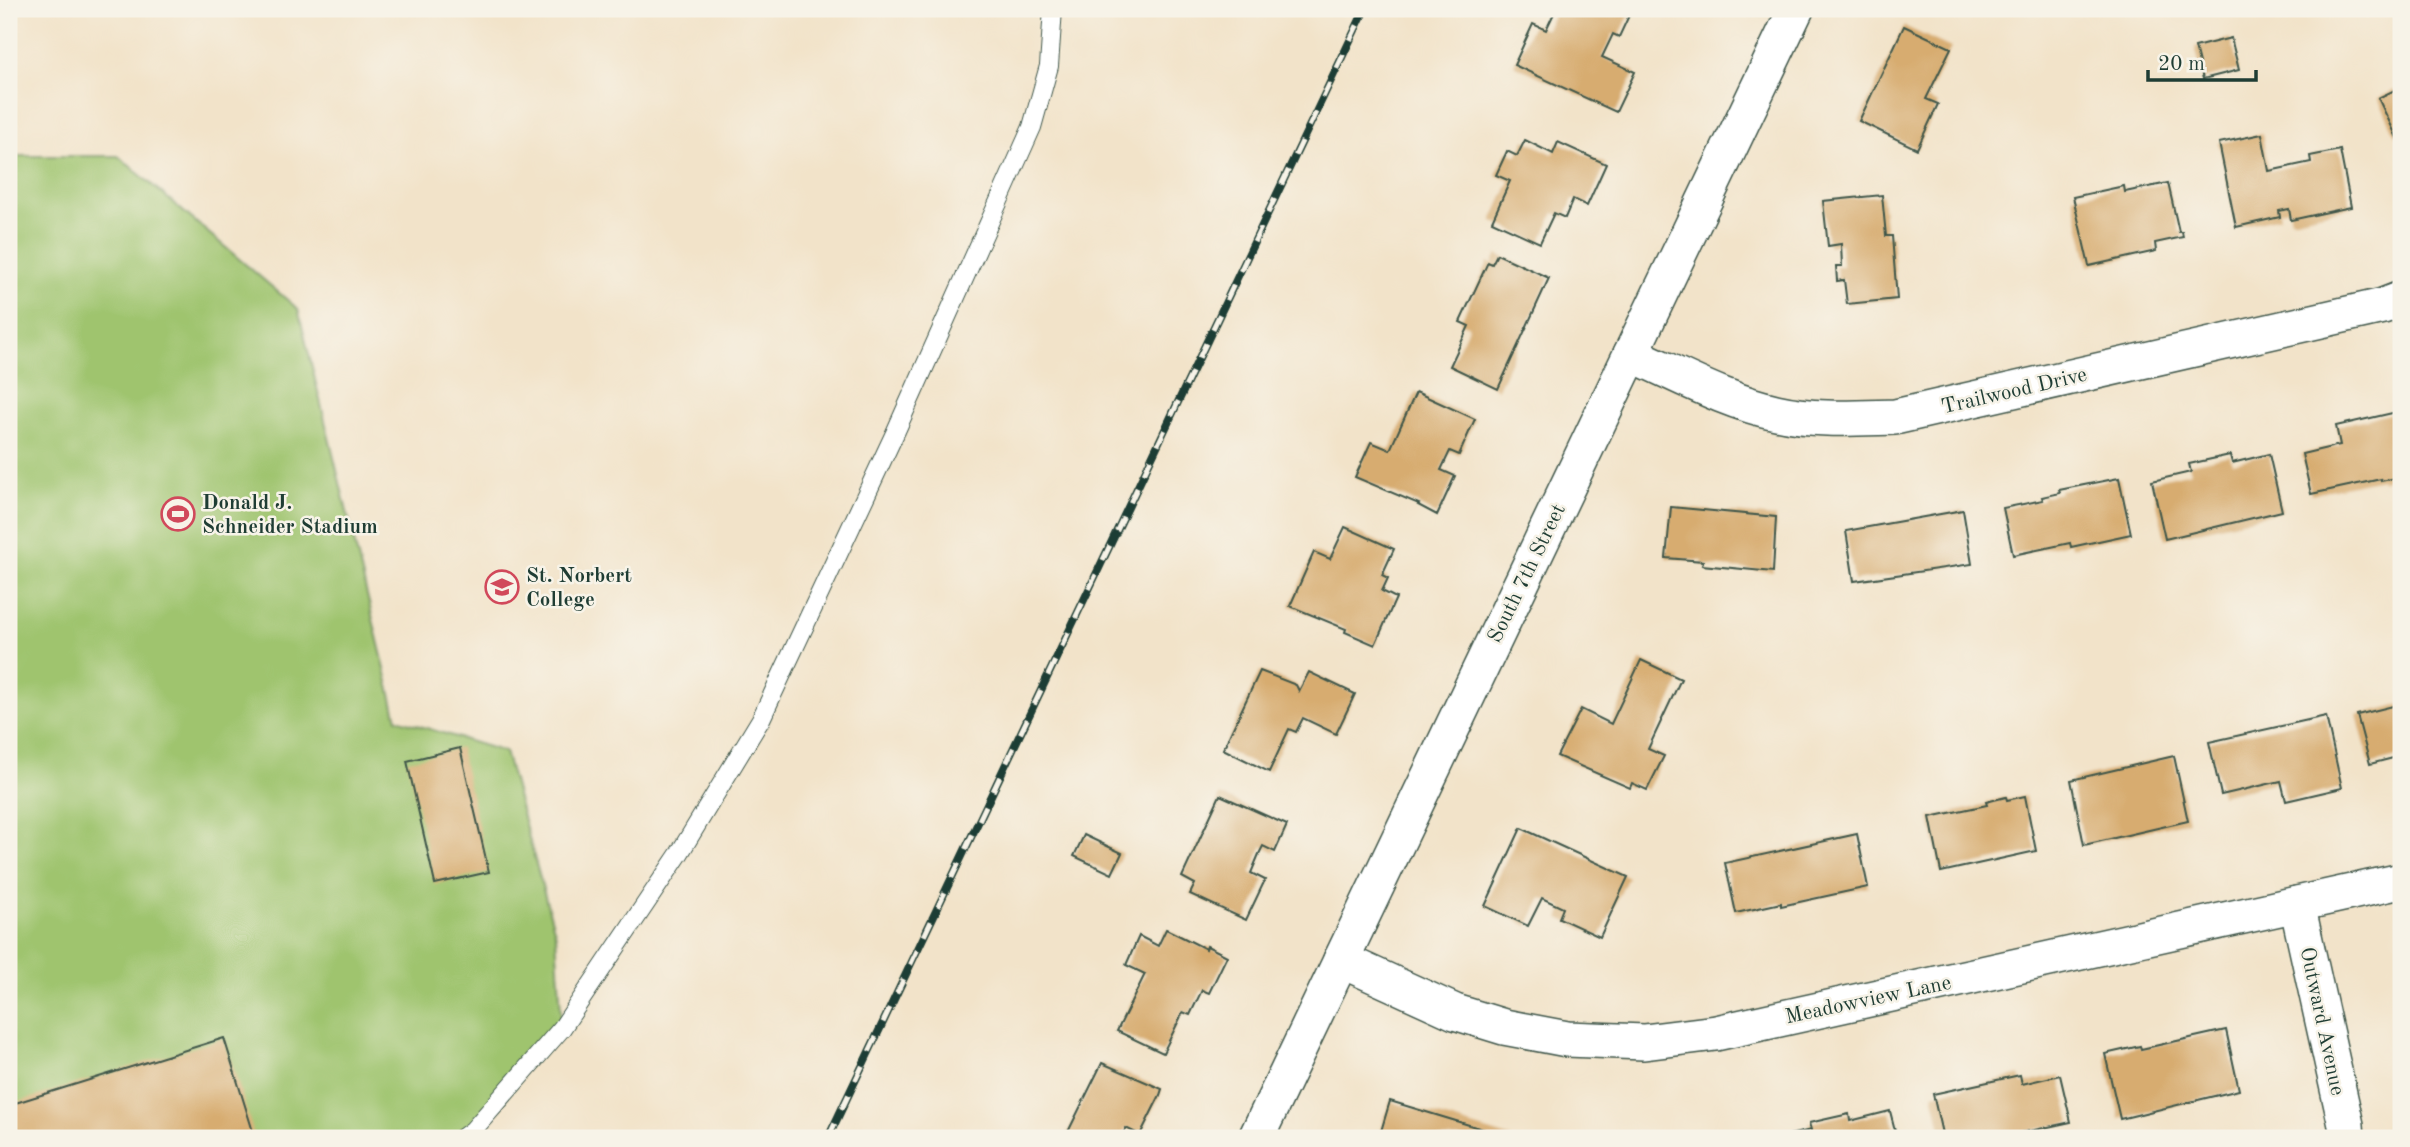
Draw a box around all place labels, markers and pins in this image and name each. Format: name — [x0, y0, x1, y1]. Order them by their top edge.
place label: Donald J. Schneider Stadium — [202, 493, 378, 538]
sports icon: Donald J. Schneider Stadium — [159, 495, 197, 533]
place label: St. Norbert College — [526, 566, 632, 611]
school or university icon: St. Norbert College — [483, 568, 521, 606]

